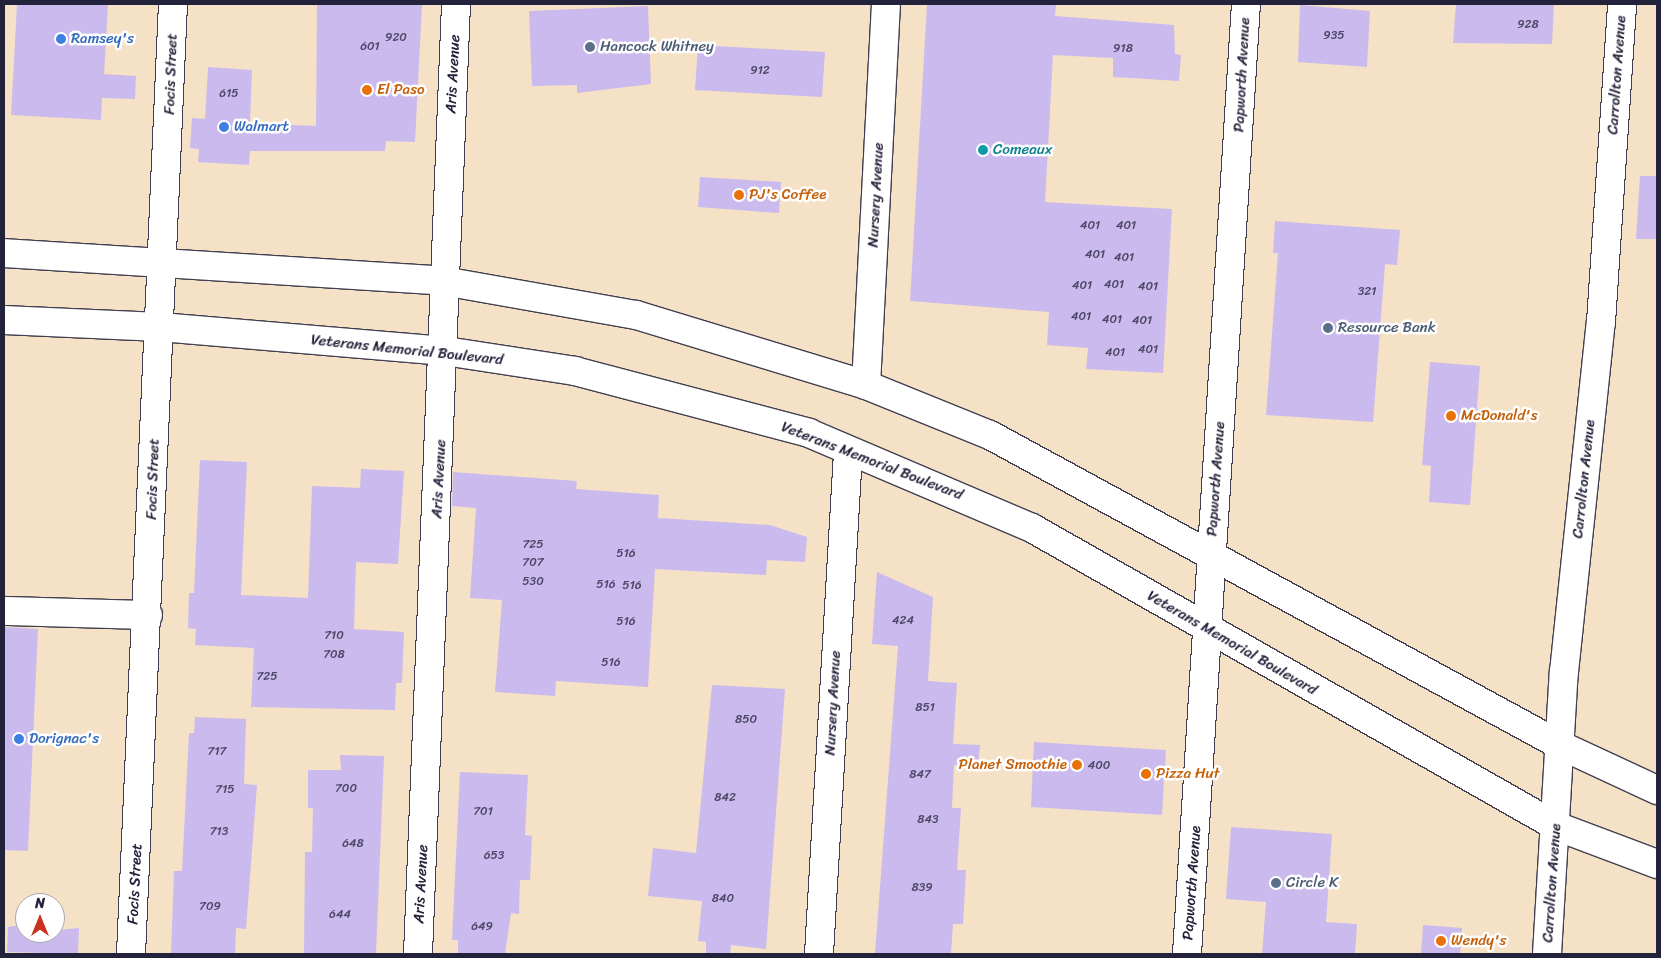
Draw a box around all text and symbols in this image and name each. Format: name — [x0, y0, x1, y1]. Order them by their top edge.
street label: Carrollton Avenue — [1604, 15, 1630, 135]
street label: Papworth Avenue — [1230, 17, 1254, 133]
house number: 928 — [1517, 18, 1539, 32]
house number: 935 — [1323, 29, 1345, 43]
place label: Ramsey's — [71, 30, 134, 48]
house number: 920 — [385, 31, 407, 45]
marker: Ramsey's — [55, 33, 67, 45]
street label: Focis Street — [161, 33, 181, 115]
street label: Aris Avenue — [442, 34, 464, 114]
place label: Hancock Whitney — [600, 38, 714, 56]
house number: 601 — [360, 40, 380, 54]
marker: Hancock Whitney — [584, 41, 596, 53]
house number: 918 — [1113, 42, 1133, 56]
house number: 912 — [750, 64, 770, 78]
place label: El Paso — [377, 81, 425, 99]
marker: El Paso — [361, 84, 373, 96]
house number: 615 — [219, 87, 239, 101]
place label: Walmart — [234, 118, 289, 136]
marker: Walmart — [218, 121, 230, 133]
place label: Comeaux — [993, 141, 1052, 159]
street label: Nursery Avenue — [864, 142, 888, 248]
marker: Comeaux — [977, 144, 989, 156]
place label: PJ's Coffee — [749, 186, 827, 204]
marker: PJ's Coffee — [733, 189, 745, 201]
house number: 401 — [1080, 219, 1100, 233]
house number: 401 — [1116, 219, 1136, 233]
house number: 401 — [1085, 248, 1105, 262]
house number: 401 — [1114, 251, 1134, 265]
house number: 401 — [1104, 278, 1124, 292]
house number: 401 — [1072, 279, 1092, 293]
house number: 401 — [1138, 280, 1158, 294]
house number: 321 — [1358, 285, 1376, 299]
house number: 401 — [1071, 310, 1091, 324]
house number: 401 — [1102, 313, 1122, 327]
house number: 401 — [1132, 314, 1152, 328]
place label: Resource Bank — [1338, 319, 1436, 337]
marker: Resource Bank — [1322, 322, 1334, 334]
street label: Veterans Memorial Boulevard — [310, 331, 504, 369]
house number: 401 — [1138, 343, 1158, 357]
house number: 401 — [1105, 346, 1125, 360]
place label: McDonald's — [1461, 407, 1538, 425]
marker: McDonald's — [1445, 410, 1457, 422]
street label: Veterans Memorial Boulevard — [779, 418, 965, 504]
street label: Carrollton Avenue — [1569, 419, 1599, 539]
street label: Papworth Avenue — [1203, 421, 1229, 537]
street label: Focis Street — [143, 438, 163, 520]
street label: Aris Avenue — [428, 439, 450, 519]
house number: 725 — [522, 538, 544, 552]
house number: 516 — [616, 547, 636, 561]
house number: 707 — [522, 556, 544, 570]
house number: 530 — [522, 575, 544, 589]
house number: 516 — [596, 578, 616, 592]
house number: 516 — [622, 579, 642, 593]
street label: Veterans Memorial Boulevard — [1144, 587, 1320, 699]
house number: 424 — [892, 614, 914, 628]
house number: 516 — [616, 615, 636, 629]
house number: 710 — [324, 629, 344, 643]
house number: 708 — [323, 648, 345, 662]
street label: Nursery Avenue — [821, 650, 845, 756]
house number: 516 — [601, 656, 621, 670]
house number: 725 — [256, 670, 278, 684]
house number: 851 — [915, 701, 935, 715]
house number: 850 — [735, 713, 757, 727]
place label: Dorignac's — [29, 730, 99, 748]
marker: Dorignac's — [13, 733, 25, 745]
house number: 717 — [208, 745, 226, 759]
place label: Planet Smoothie — [958, 756, 1067, 774]
marker: Planet Smoothie — [1071, 759, 1083, 771]
house number: 400 — [1088, 759, 1110, 773]
place label: Pizza Hut — [1156, 765, 1220, 783]
house number: 847 — [909, 768, 931, 782]
marker: Pizza Hut — [1140, 768, 1152, 780]
house number: 700 — [335, 782, 357, 796]
house number: 715 — [215, 783, 235, 797]
house number: 842 — [714, 791, 736, 805]
house number: 701 — [473, 805, 493, 819]
house number: 843 — [917, 813, 939, 827]
street label: Carrollton Avenue — [1539, 823, 1565, 943]
house number: 713 — [210, 825, 228, 839]
street label: Papworth Avenue — [1179, 825, 1205, 941]
house number: 648 — [342, 837, 364, 851]
street label: Focis Street — [124, 843, 146, 925]
street label: Aris Avenue — [410, 844, 432, 924]
house number: 653 — [484, 849, 504, 863]
place label: Circle K — [1286, 874, 1338, 892]
marker: Circle K — [1270, 877, 1282, 889]
house number: 839 — [911, 881, 933, 895]
text: N — [35, 891, 45, 916]
house number: 840 — [712, 892, 734, 906]
north arrow — [15, 893, 65, 943]
house number: 709 — [199, 900, 221, 914]
house number: 644 — [329, 908, 351, 922]
house number: 649 — [471, 920, 493, 934]
place label: Wendy's — [1451, 932, 1506, 950]
marker: Wendy's — [1435, 935, 1447, 947]

